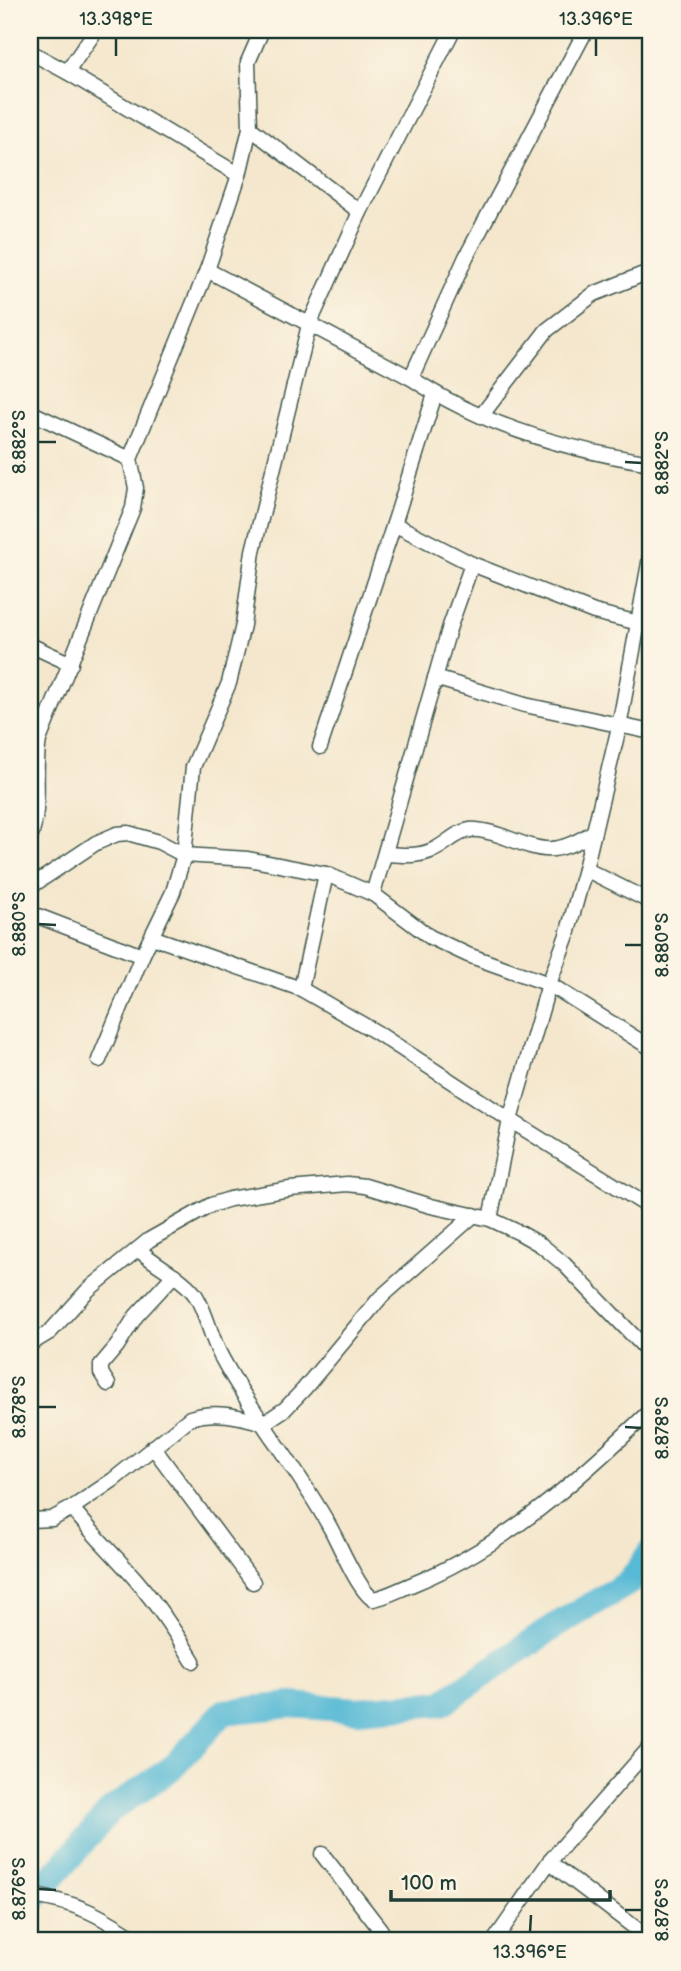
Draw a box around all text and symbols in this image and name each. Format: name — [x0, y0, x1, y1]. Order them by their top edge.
text: 13.398°E — [79, 9, 153, 30]
text: 13.396°E — [559, 9, 633, 30]
text: 8.882°S — [9, 410, 30, 474]
text: 8.882°S — [652, 431, 673, 495]
text: 8.880°S — [9, 892, 30, 956]
text: 8.880°S — [652, 913, 673, 977]
text: 8.878°S — [9, 1375, 30, 1439]
text: 8.878°S — [652, 1396, 673, 1460]
text: 8.876°S — [9, 1857, 30, 1921]
scale bar — [391, 1859, 609, 1903]
text: 100 m — [401, 1871, 457, 1896]
text: 8.876°S — [652, 1878, 673, 1942]
text: 13.396°E — [493, 1942, 567, 1963]

